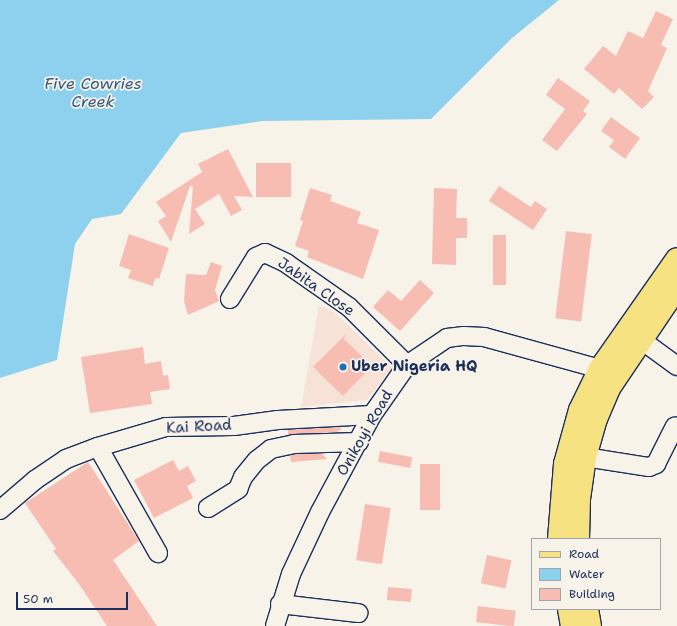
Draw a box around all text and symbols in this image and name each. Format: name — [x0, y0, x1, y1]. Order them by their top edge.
water label: Five Cowries Creek — [44, 74, 142, 112]
street label: Jabita Close — [274, 254, 358, 320]
place label: Uber Nigeria HQ — [351, 358, 478, 376]
marker: Uber Nigeria HQ — [338, 362, 348, 372]
street label: Onikoyi Road — [333, 387, 397, 479]
street label: Kai Road — [166, 416, 232, 438]
legend — [531, 538, 661, 610]
text: Road — [569, 546, 599, 562]
text: Water — [569, 566, 604, 582]
scale bar — [18, 584, 130, 610]
text: Building — [569, 586, 615, 602]
text: 50 m — [23, 591, 53, 607]

